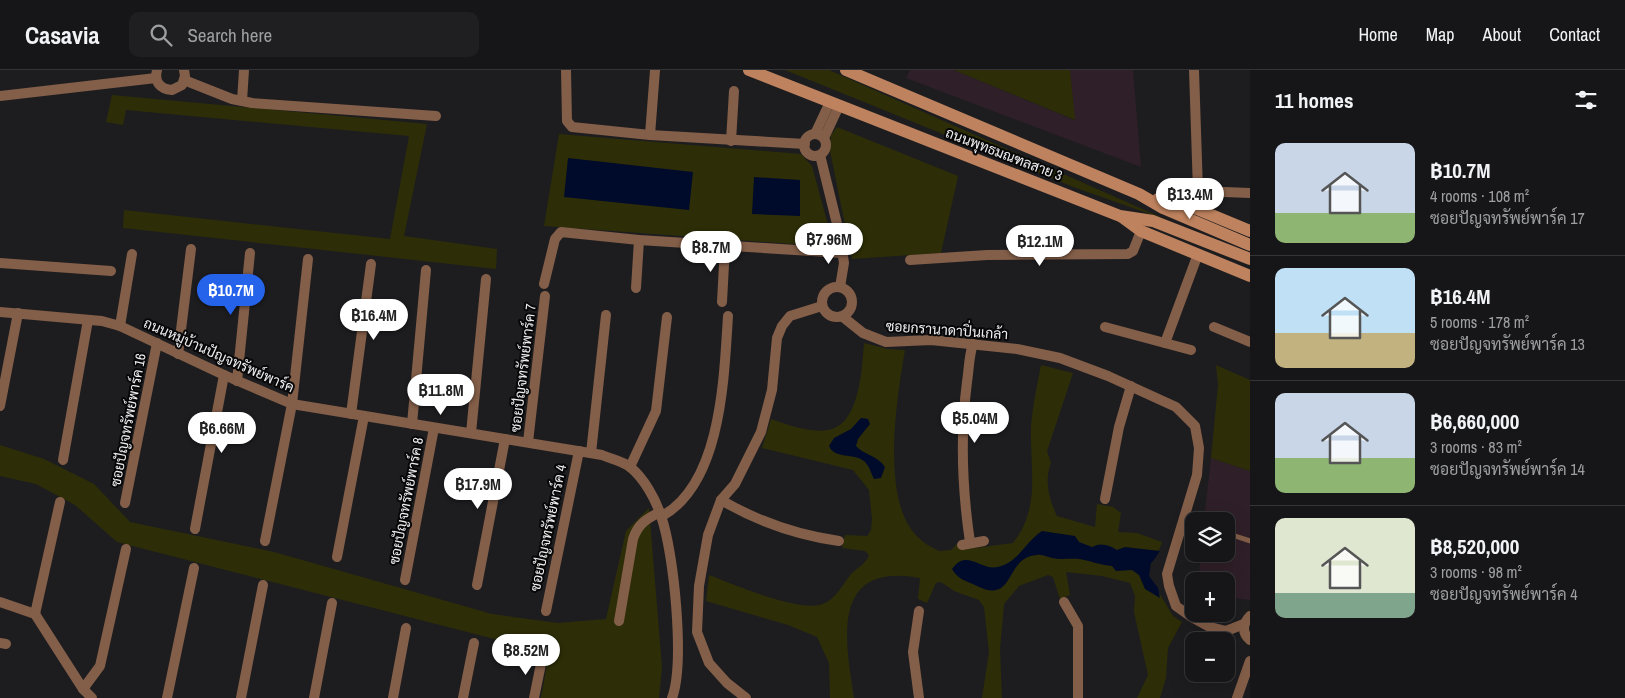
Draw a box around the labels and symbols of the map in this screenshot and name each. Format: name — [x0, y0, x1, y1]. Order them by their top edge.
street label: ถนนพุทธมณฑลสาย 3 — [943, 123, 1065, 185]
pin: ฿13.4M — [1149, 178, 1231, 220]
pin: ฿7.96M — [788, 222, 870, 265]
pin: ฿12.1M — [999, 224, 1081, 267]
pin: ฿8.7M — [676, 230, 746, 273]
pin: ฿10.7M — [190, 274, 272, 316]
pin: ฿16.4M — [333, 298, 415, 341]
street label: ซอยปัญจทรัพย์พาร์ค 7 — [506, 303, 540, 433]
street label: ถนนหมู่บ้านปัญจทรัพย์พาร์ค — [141, 314, 297, 397]
street label: ซอยกรานาดาปิ่นเกล้า — [885, 314, 1009, 343]
street label: ซอยปัญจทรัพย์พาร์ค 16 — [106, 352, 150, 488]
pin: ฿11.8M — [400, 374, 482, 416]
pin: ฿5.04M — [934, 402, 1016, 444]
pin: ฿6.66M — [181, 412, 263, 454]
street label: ซอยปัญจทรัพย์พาร์ค 8 — [385, 436, 427, 566]
street label: ซอยปัญจทรัพย์พาร์ค 4 — [526, 462, 570, 593]
pin: ฿17.9M — [437, 468, 519, 510]
pin: ฿8.52M — [485, 634, 567, 676]

